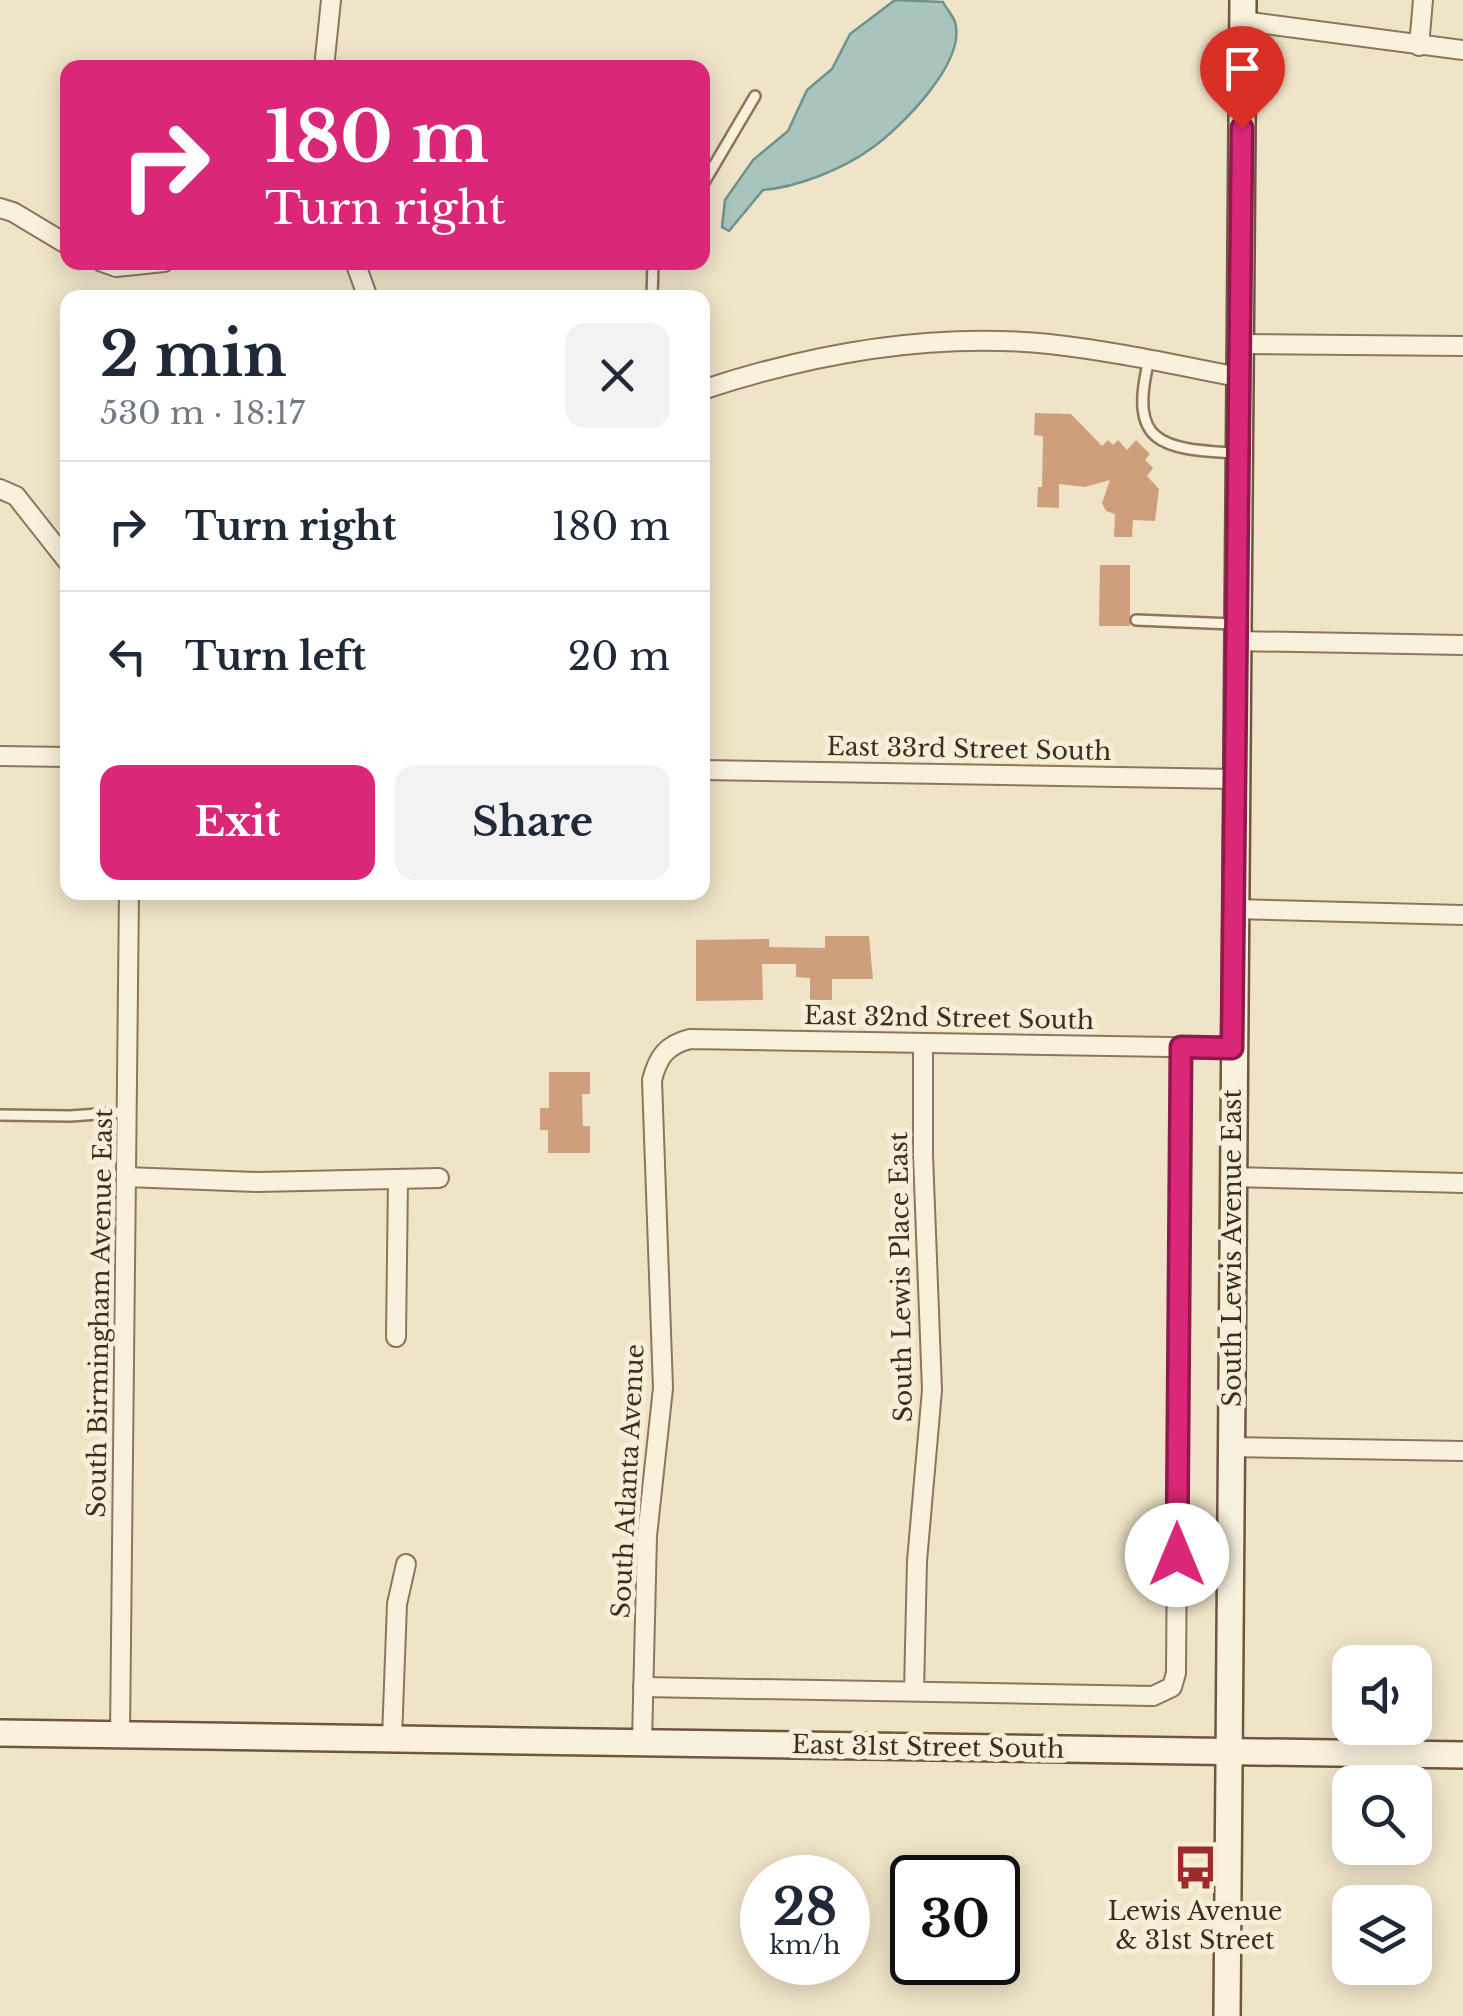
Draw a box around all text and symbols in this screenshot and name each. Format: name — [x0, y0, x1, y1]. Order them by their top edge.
pin — [1200, 26, 1285, 129]
icon: arrive — [1215, 41, 1270, 96]
text: 180 m — [265, 94, 489, 181]
icon: right — [100, 100, 230, 230]
text: Turn right — [265, 180, 506, 236]
text: 2 min — [100, 318, 287, 392]
button: close — [565, 323, 670, 428]
text: 530 m · 18:17 — [100, 393, 305, 433]
icon: right — [100, 499, 155, 554]
text: Turn right — [185, 503, 396, 550]
text: 180 m — [551, 503, 670, 550]
icon: left — [100, 629, 155, 684]
text: Turn left — [185, 633, 366, 680]
text: 20 m — [568, 633, 670, 680]
street label: East 33rd Street South — [826, 731, 1112, 767]
button: Exit — [100, 765, 375, 880]
button: Share — [395, 765, 670, 880]
street label: East 32nd Street South — [804, 1000, 1094, 1036]
street label: South Lewis Avenue East — [1217, 1089, 1248, 1407]
street label: South Birmingham Avenue East — [81, 1107, 119, 1518]
street label: South Lewis Place East — [883, 1131, 919, 1422]
street label: South Atlanta Avenue — [605, 1343, 651, 1619]
position arrow — [1125, 1503, 1229, 1607]
map controls — [1332, 1645, 1432, 1985]
button: sound — [1332, 1645, 1432, 1745]
street label: East 31st Street South — [791, 1729, 1065, 1765]
button: search — [1332, 1765, 1432, 1865]
bus stop icon: Lewis Avenue & 31st Street — [1171, 1843, 1219, 1891]
speed limit sign: 30 — [890, 1855, 1020, 1985]
text: 28 — [773, 1876, 837, 1939]
button: layers — [1332, 1885, 1432, 1985]
place label: Lewis Avenue & 31st Street — [1108, 1896, 1282, 1956]
text: km/h — [770, 1930, 840, 1961]

